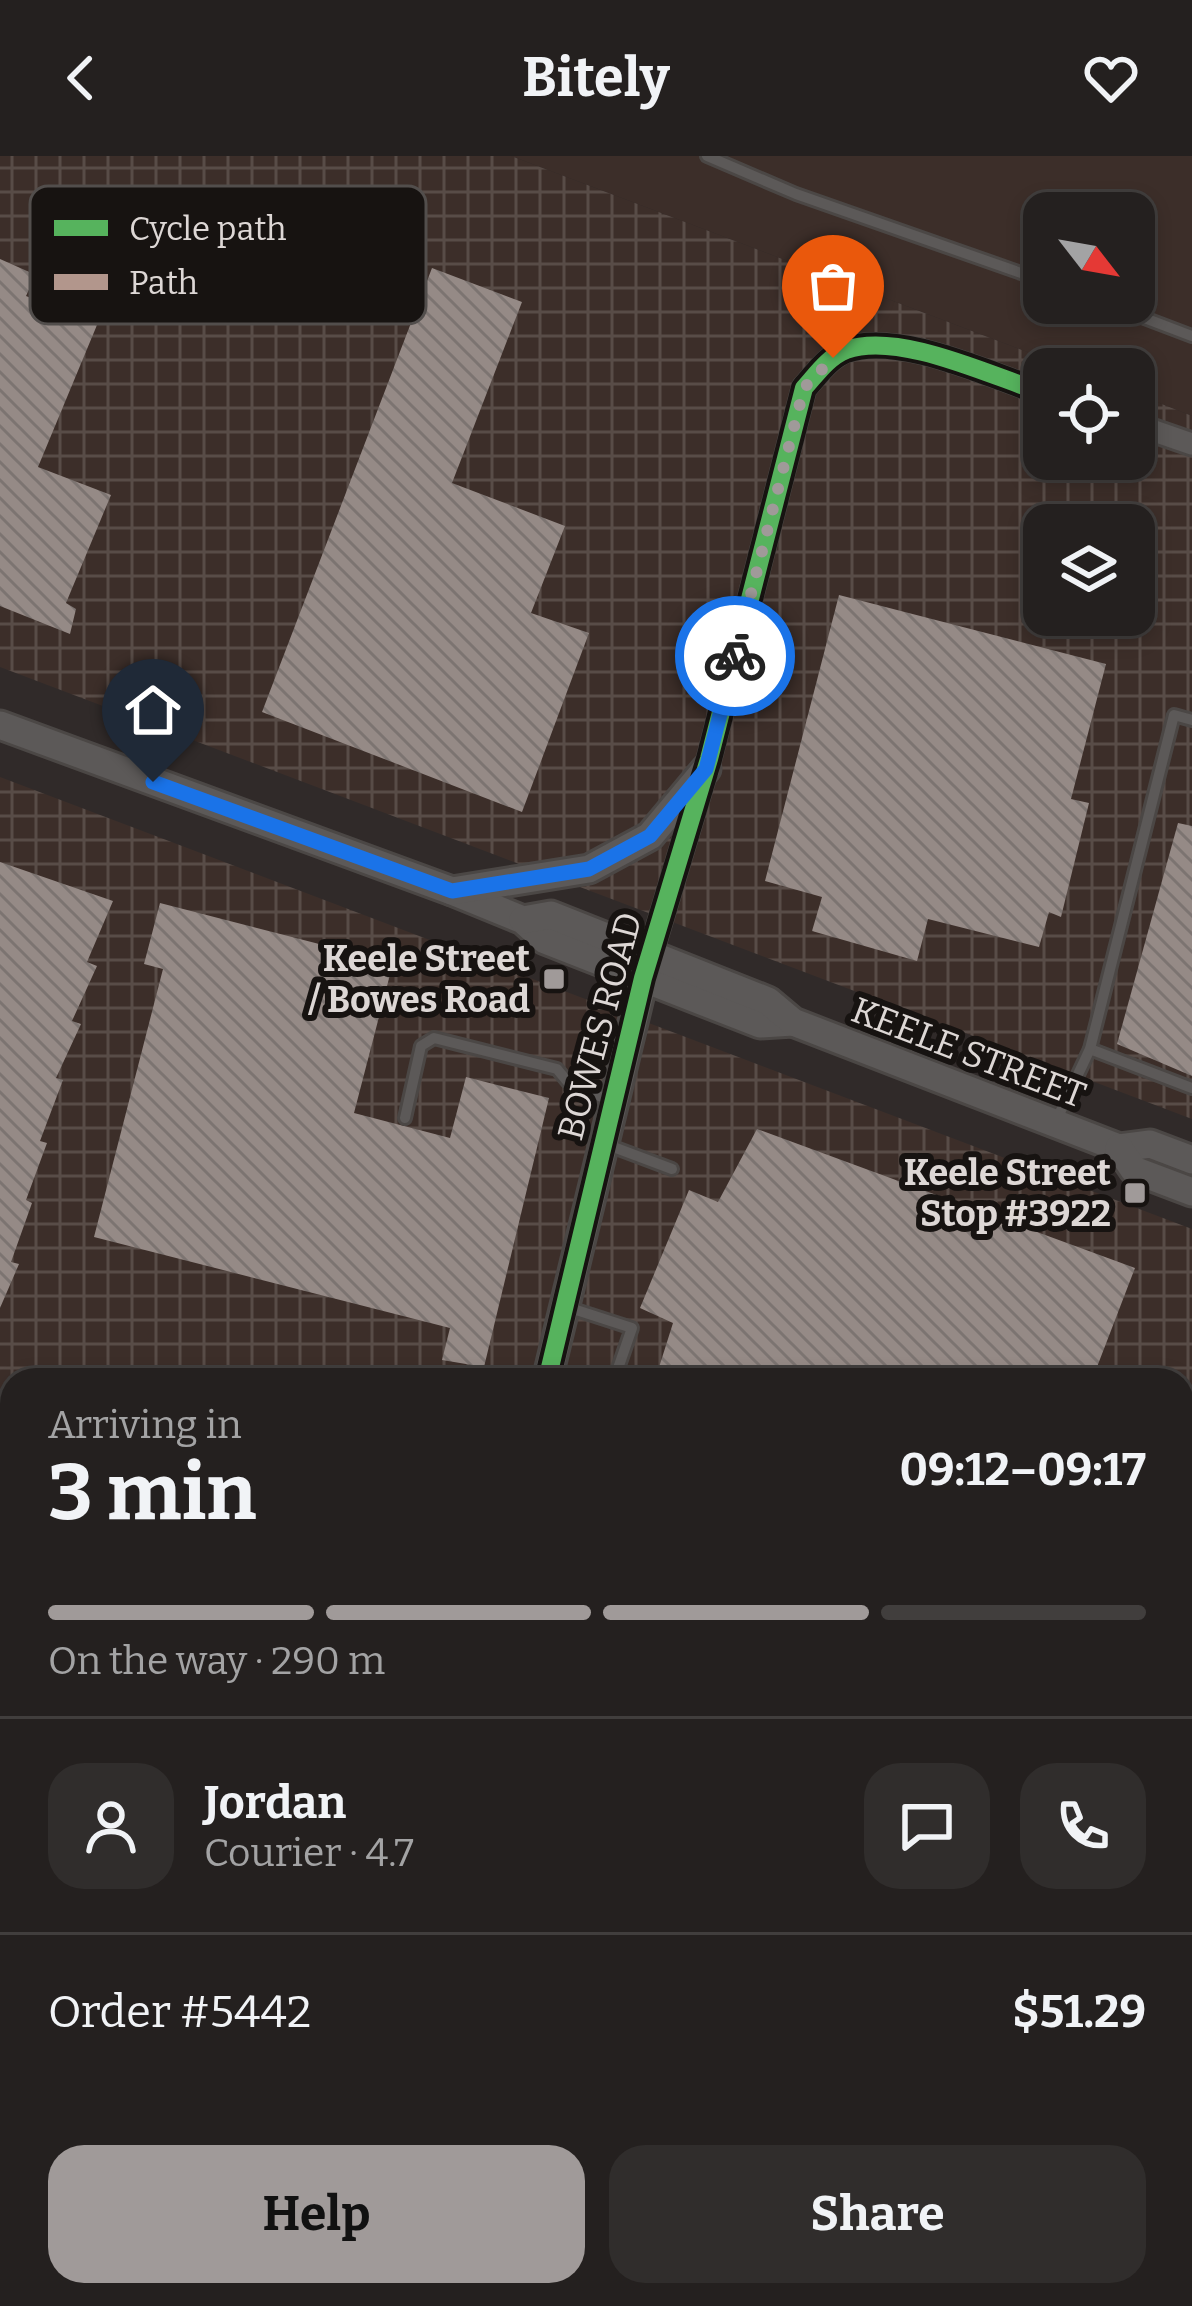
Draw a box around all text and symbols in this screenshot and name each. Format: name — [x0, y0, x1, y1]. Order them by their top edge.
icon: back — [48, 45, 114, 111]
icon: heart — [1078, 45, 1144, 111]
text: Bitely — [522, 46, 670, 110]
legend — [30, 186, 426, 324]
north arrow — [1023, 192, 1155, 324]
map controls — [1023, 192, 1155, 636]
text: Cycle path — [129, 209, 287, 249]
pin — [782, 235, 884, 358]
icon: bag — [800, 253, 866, 319]
text: Path — [129, 263, 198, 303]
button: locate — [1023, 348, 1155, 480]
button: layers — [1023, 504, 1155, 636]
courier — [675, 596, 795, 716]
icon: bike — [702, 623, 768, 689]
pin — [102, 659, 204, 782]
icon: home — [120, 677, 186, 743]
street label: BOWES ROAD — [548, 908, 651, 1145]
place label: Keele Street / Bowes Road — [307, 937, 530, 1022]
marker: Keele Street / Bowes Road — [541, 966, 567, 992]
street label: KEELE STREET — [845, 988, 1092, 1118]
place label: Keele Street Stop #3922 — [904, 1151, 1111, 1236]
marker: Keele Street Stop #3922 — [1122, 1180, 1148, 1206]
text: Arriving in — [48, 1402, 242, 1448]
text: 09:12–09:17 — [899, 1443, 1146, 1497]
text: 3 min — [48, 1446, 256, 1540]
text: On the way · 290 m — [48, 1638, 385, 1684]
button: person — [48, 1763, 174, 1889]
button: chat — [864, 1763, 990, 1889]
button: phone — [1020, 1763, 1146, 1889]
text: Jordan — [204, 1776, 346, 1830]
text: Courier · 4.7 — [204, 1830, 414, 1876]
text: Order #5442 — [48, 1985, 311, 2039]
text: $51.29 — [1012, 1985, 1146, 2039]
button: Help — [48, 2145, 585, 2283]
button: Share — [609, 2145, 1146, 2283]

